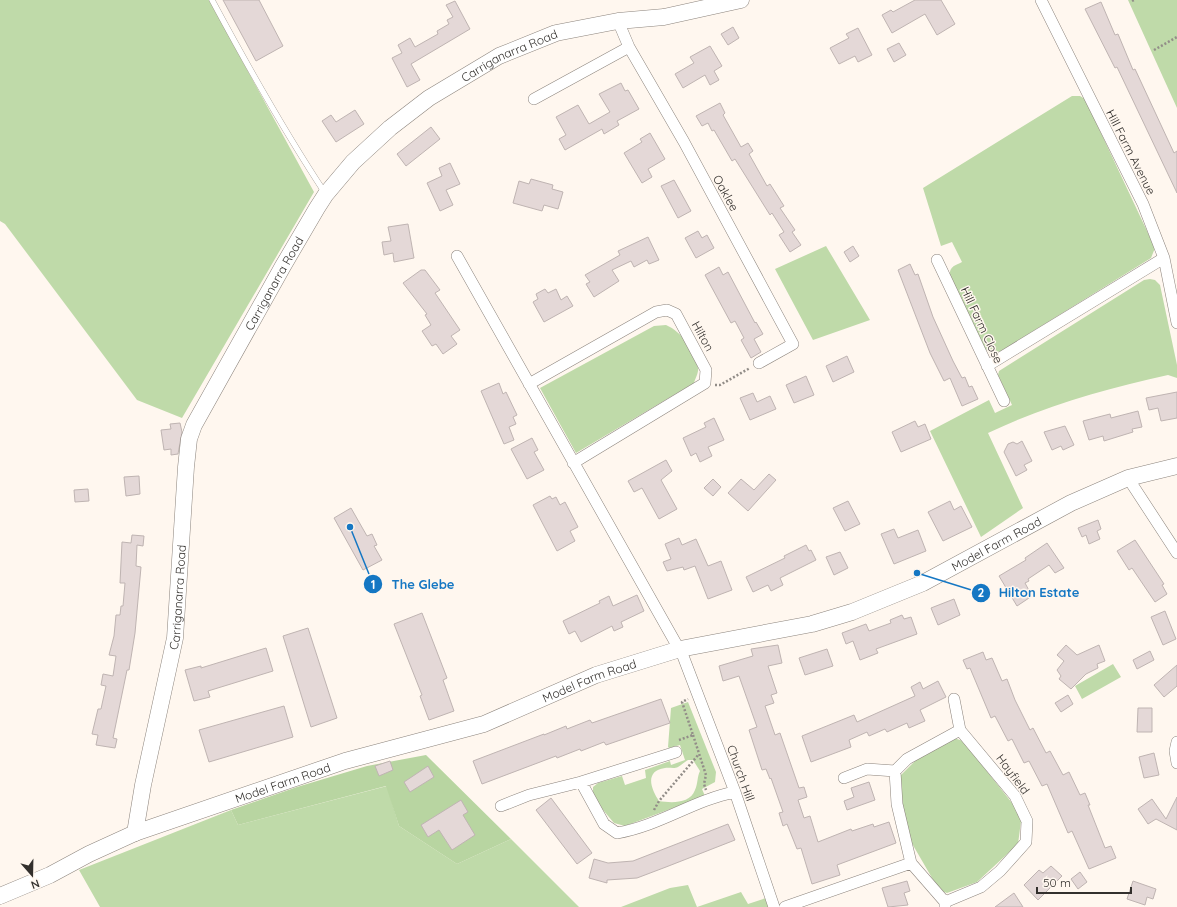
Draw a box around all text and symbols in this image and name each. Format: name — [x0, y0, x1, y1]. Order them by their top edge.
street label: Carriganarra Road — [458, 26, 559, 85]
street label: Hill Farm Avenue — [1103, 107, 1159, 197]
street label: Oaklee — [710, 172, 742, 214]
street label: Carriganarra Road — [241, 234, 306, 333]
street label: Hill Farm Close — [958, 284, 1006, 366]
street label: Hilton — [689, 318, 717, 354]
street label: Model Farm Road — [949, 513, 1044, 574]
street label: Carriganarra Road — [165, 544, 188, 651]
callout: The Glebe — [363, 572, 462, 597]
text: The Glebe — [392, 576, 455, 592]
text: 1 — [371, 577, 375, 592]
callout: Hilton Estate — [971, 580, 1087, 605]
text: Hilton Estate — [999, 584, 1080, 600]
text: 2 — [978, 585, 985, 600]
street label: Model Farm Road — [540, 656, 638, 705]
street label: Church Hill — [724, 743, 758, 803]
street label: Hayfield — [993, 751, 1033, 797]
street label: Model Farm Road — [233, 759, 332, 806]
north arrow — [12, 855, 52, 895]
scale bar — [1037, 869, 1131, 895]
text: 50 m — [1043, 875, 1071, 890]
text: N — [29, 876, 42, 892]

